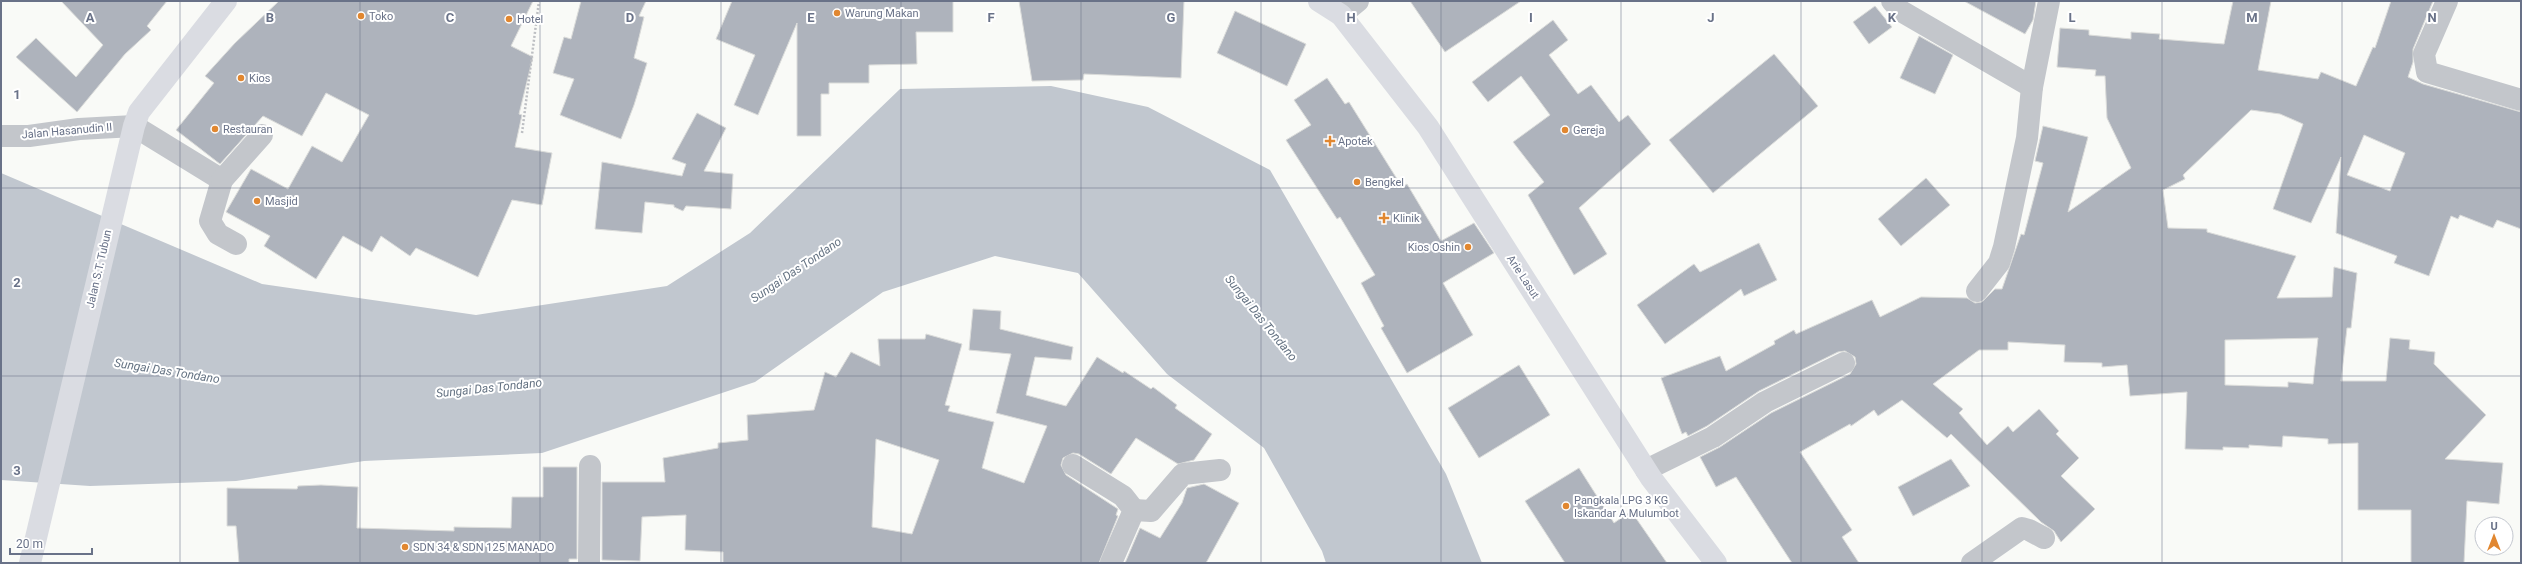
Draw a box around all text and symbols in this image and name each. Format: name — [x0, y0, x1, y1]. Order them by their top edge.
place label: Warung Makan — [845, 7, 919, 20]
marker: Warung Makan — [832, 8, 842, 18]
text: A — [86, 10, 95, 25]
text: B — [266, 10, 274, 25]
place label: Toko — [369, 10, 393, 23]
text: C — [446, 10, 455, 25]
text: D — [626, 10, 634, 25]
text: E — [807, 10, 815, 25]
text: F — [987, 10, 995, 25]
text: G — [1167, 10, 1176, 25]
text: H — [1346, 10, 1356, 25]
text: I — [1529, 10, 1533, 25]
text: J — [1707, 10, 1715, 25]
text: K — [1888, 10, 1897, 25]
text: L — [2068, 10, 2076, 25]
text: M — [2246, 10, 2258, 25]
text: N — [2427, 10, 2437, 25]
marker: Toko — [356, 11, 366, 21]
place label: Hotel — [517, 13, 543, 26]
marker: Hotel — [504, 14, 514, 24]
place label: Kios — [249, 72, 271, 85]
marker: Kios — [236, 73, 246, 83]
text: 1 — [13, 87, 21, 102]
street label: Jalan Hasanudin II — [21, 121, 113, 141]
place label: Restauran — [223, 123, 273, 136]
marker: Restauran — [210, 124, 220, 134]
place label: Gereja — [1573, 124, 1604, 137]
marker: Gereja — [1560, 125, 1570, 135]
place label: Apotek — [1338, 135, 1373, 148]
marker: Apotek — [1325, 136, 1335, 146]
place label: Bengkel — [1365, 176, 1404, 189]
marker: Bengkel — [1352, 177, 1362, 187]
place label: Masjid — [265, 195, 298, 208]
marker: Masjid — [252, 196, 262, 206]
marker: Klinik — [1378, 212, 1390, 224]
place label: Klinik — [1393, 212, 1420, 225]
street label: Jalan S.T. Tubun — [84, 228, 114, 310]
water label: Sungai Das Tondano — [748, 234, 844, 306]
place label: Kios Oshin — [1408, 241, 1460, 254]
marker: Kios Oshin — [1463, 242, 1473, 252]
street label: Arie Lasut — [1504, 253, 1542, 302]
water label: Sungai Das Tondano — [1222, 272, 1300, 364]
text: 2 — [13, 275, 21, 290]
water label: Sungai Das Tondano — [113, 356, 221, 386]
water label: Sungai Das Tondano — [435, 375, 543, 401]
text: 3 — [13, 463, 21, 478]
place label: Pangkala LPG 3 KG Iskandar A Mulumbot — [1574, 494, 1679, 520]
marker: Pangkala LPG 3 KG Iskandar A Mulumbot — [1561, 501, 1571, 511]
north arrow — [2474, 516, 2514, 556]
text: U — [2490, 520, 2498, 533]
scale bar — [10, 530, 92, 556]
text: 20 m — [16, 537, 43, 551]
place label: SDN 34 & SDN 125 MANADO — [413, 541, 554, 554]
marker: SDN 34 & SDN 125 MANADO — [400, 542, 410, 552]

